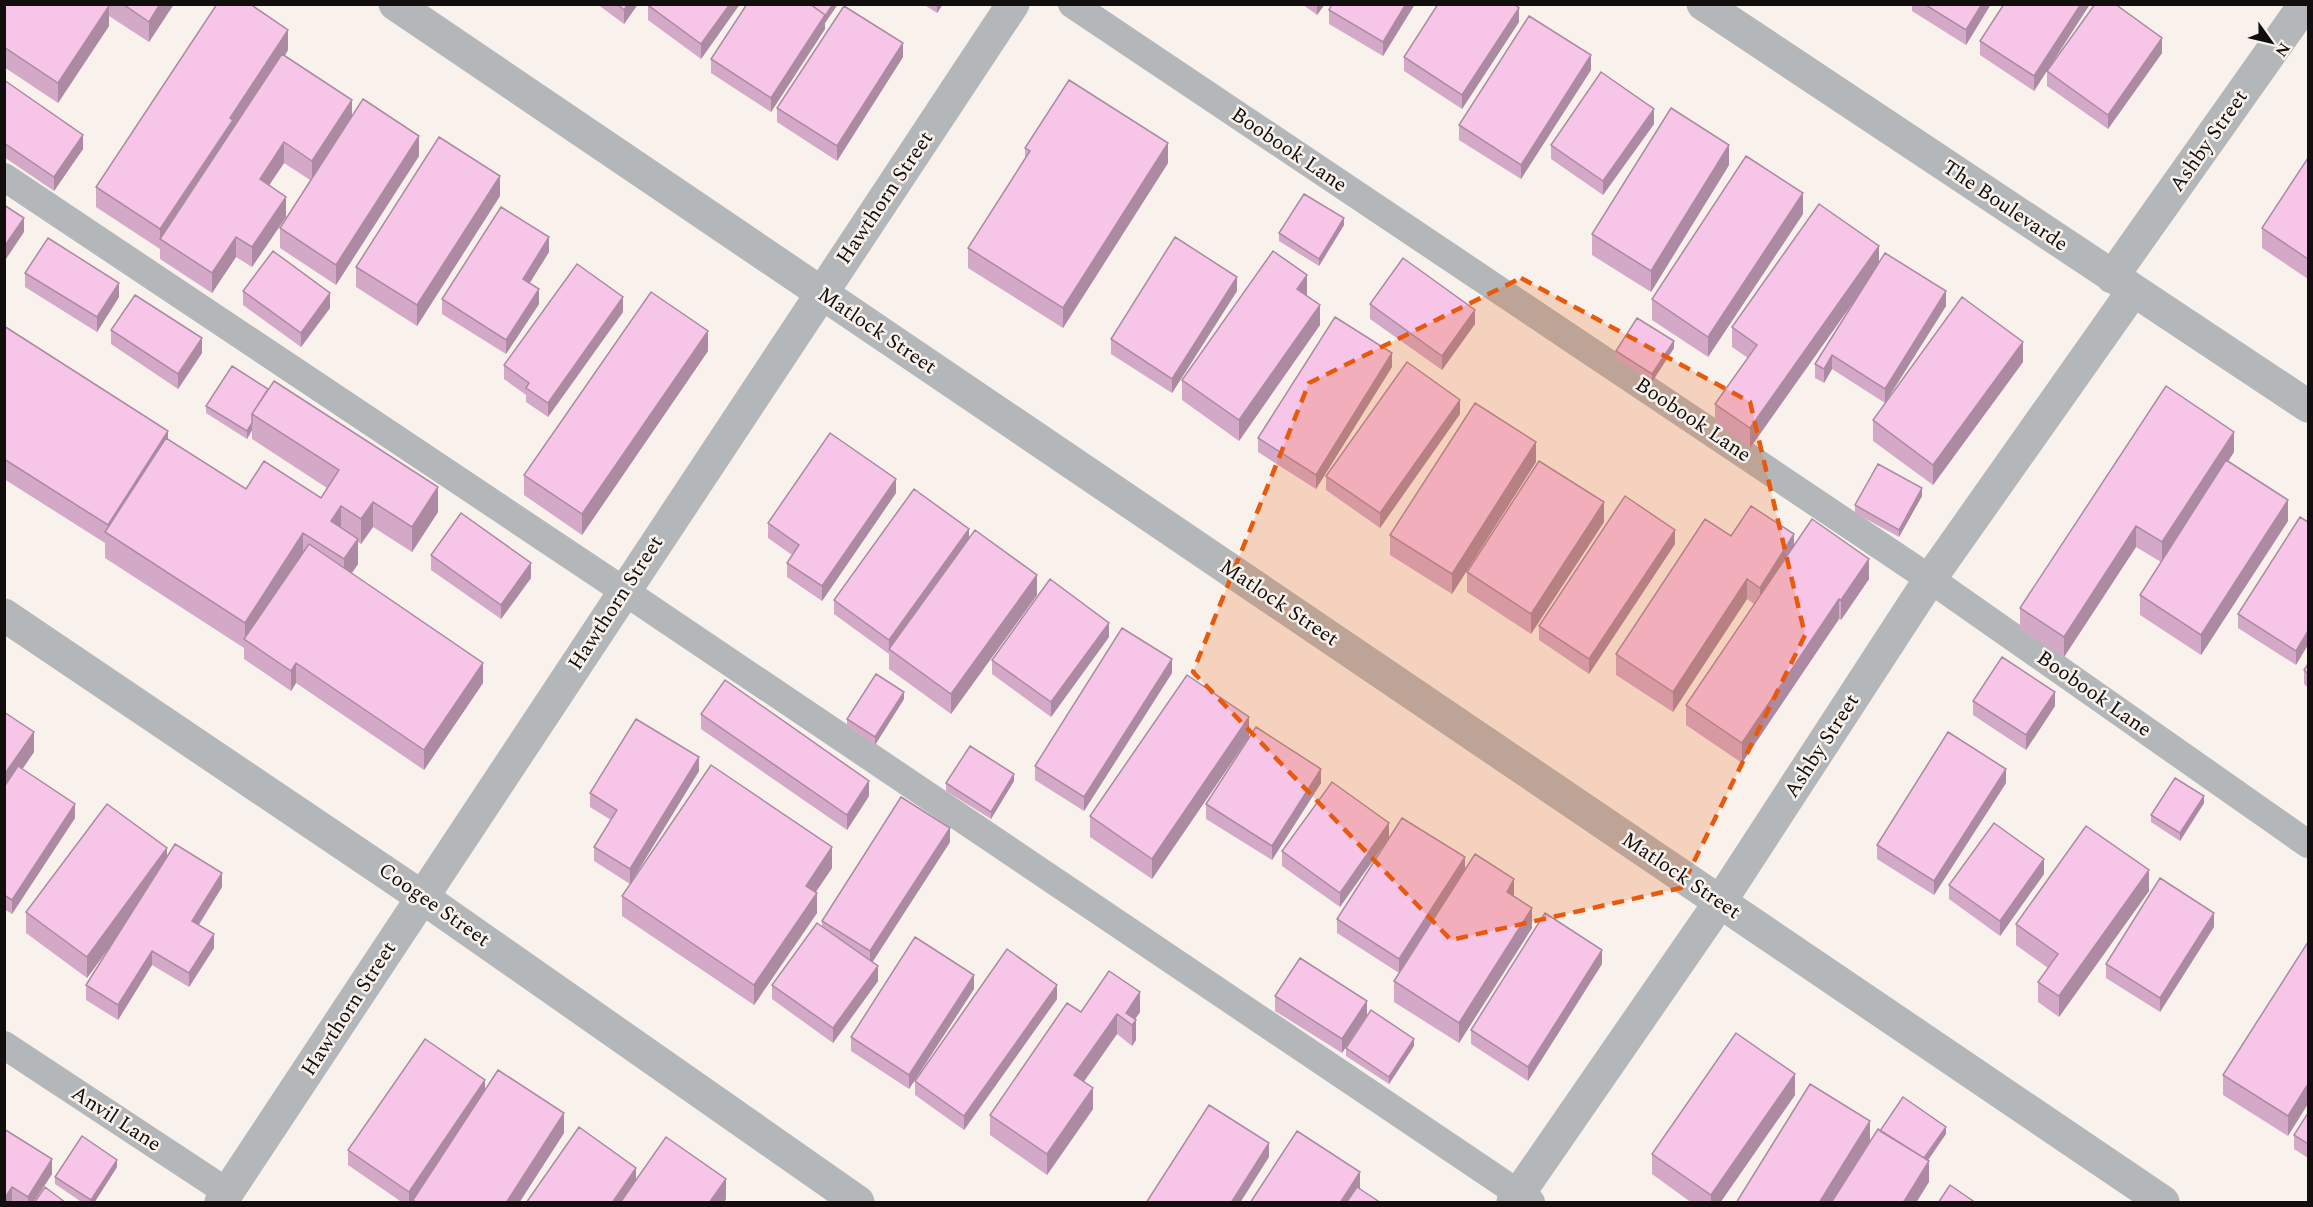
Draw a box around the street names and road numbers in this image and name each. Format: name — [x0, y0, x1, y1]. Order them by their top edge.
street label: Ashby Street — [2162, 83, 2256, 199]
street label: Boobook Lane — [1224, 99, 1354, 201]
street label: Hawthorn Street — [828, 125, 942, 271]
street label: The Boulevarde — [1936, 152, 2074, 260]
street label: Matlock Street — [811, 279, 943, 383]
street label: Boobook Lane — [1628, 369, 1758, 471]
street label: Hawthorn Street — [560, 529, 672, 677]
street label: Matlock Street — [1213, 551, 1345, 655]
street label: Boobook Lane — [2030, 642, 2158, 746]
street label: Ashby Street — [1776, 687, 1868, 805]
street label: Matlock Street — [1615, 824, 1747, 928]
street label: Coogee Street — [372, 855, 496, 955]
street label: Hawthorn Street — [293, 935, 405, 1083]
street label: Anvil Lane — [65, 1078, 167, 1160]

